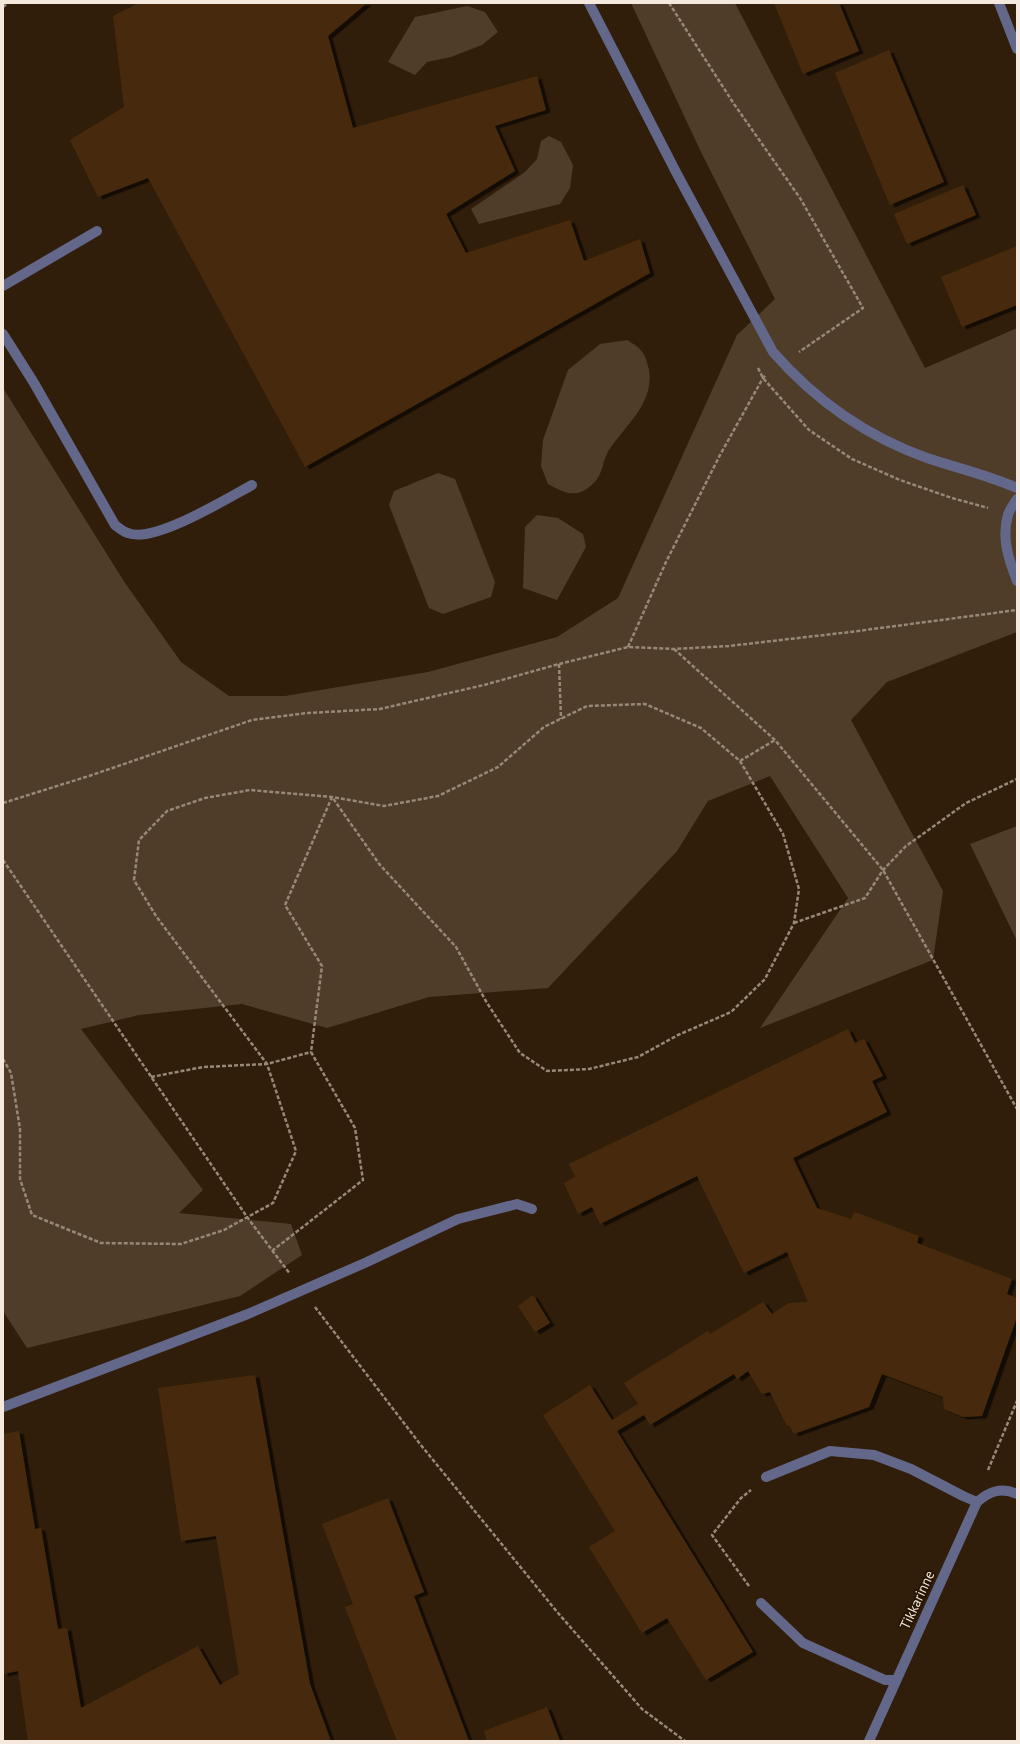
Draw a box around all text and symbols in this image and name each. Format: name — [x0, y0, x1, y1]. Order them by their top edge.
street label: Tikkarinne — [896, 1568, 938, 1632]

